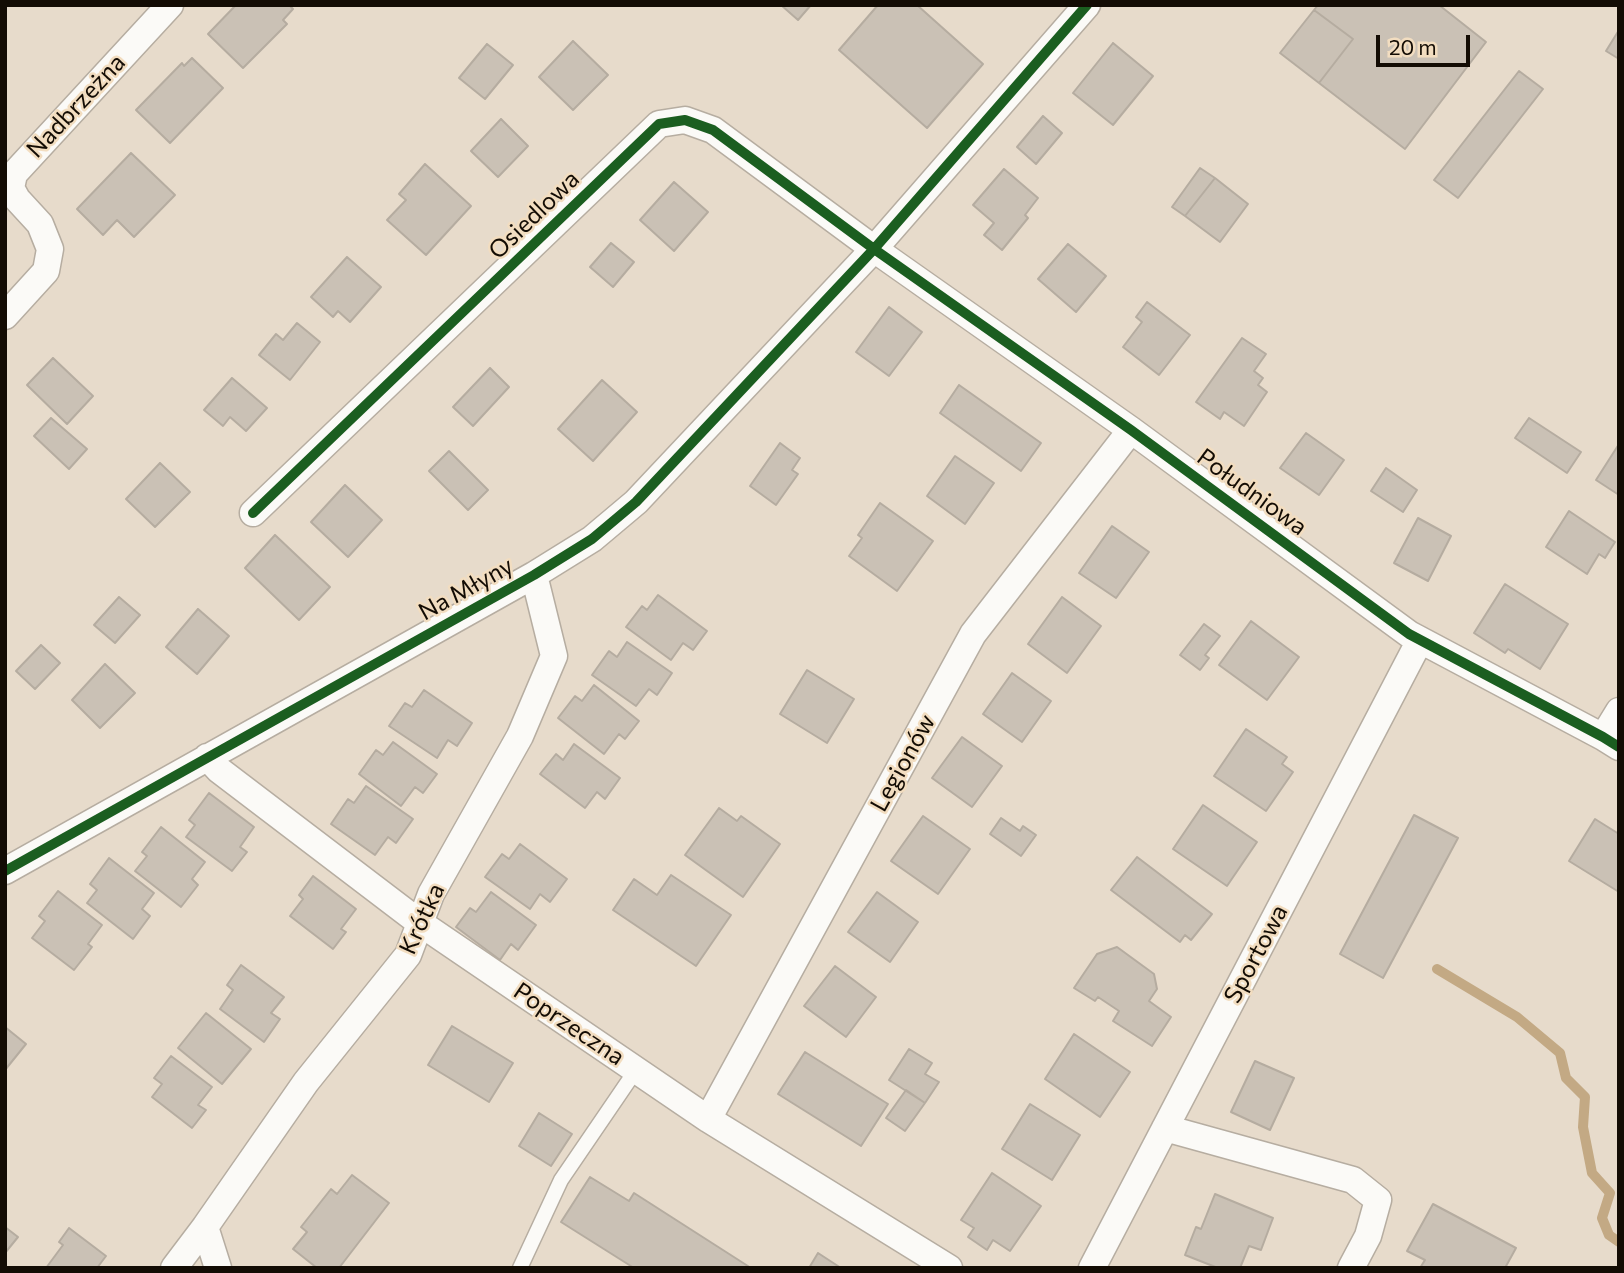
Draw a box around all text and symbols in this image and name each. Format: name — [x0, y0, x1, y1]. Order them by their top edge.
scale bar — [1379, 21, 1474, 65]
text: 20 m — [1389, 34, 1437, 59]
street label: Nadbrzeżna — [21, 48, 131, 164]
street label: Osiedlowa — [483, 165, 585, 265]
street label: Południowa — [1191, 442, 1313, 542]
street label: Na Młyny — [414, 551, 518, 627]
street label: Legionów — [865, 709, 941, 817]
street label: Krótka — [393, 879, 451, 959]
street label: Sportowa — [1218, 900, 1294, 1008]
street label: Poprzeczna — [508, 976, 630, 1072]

